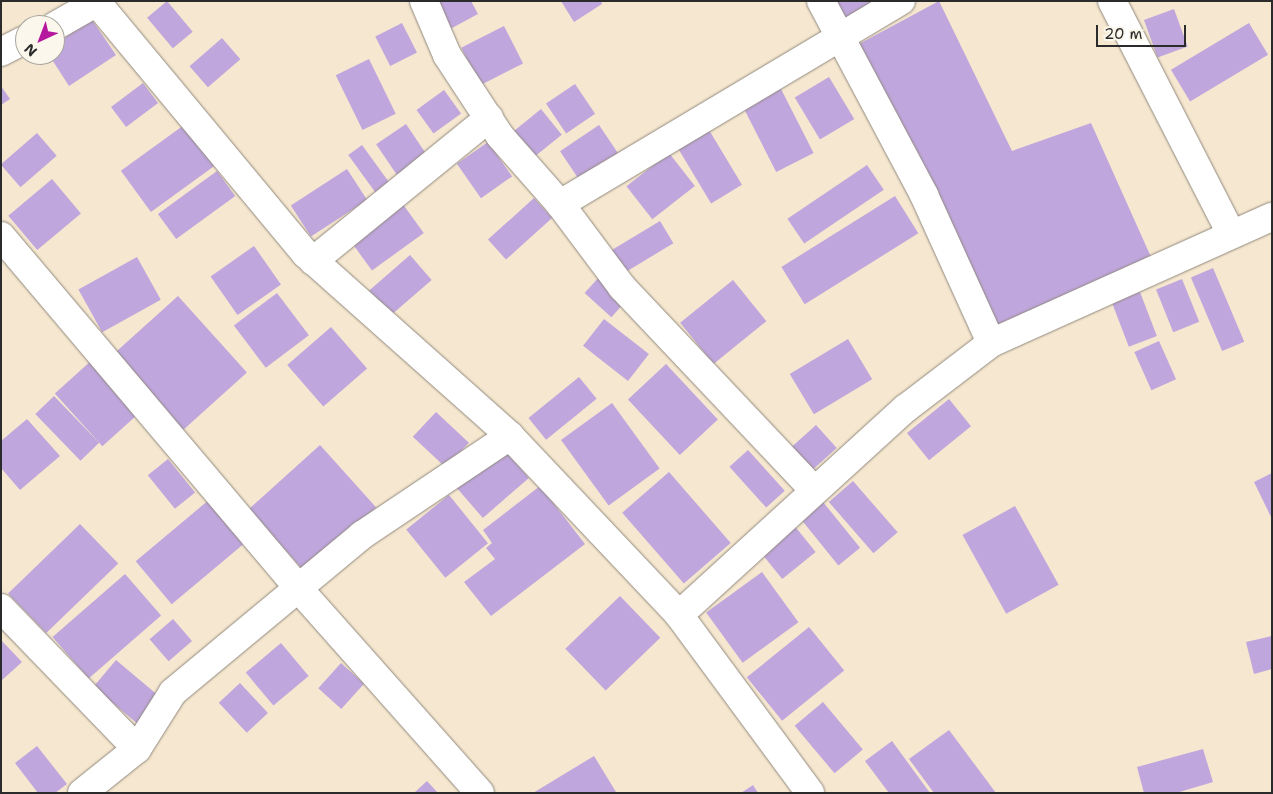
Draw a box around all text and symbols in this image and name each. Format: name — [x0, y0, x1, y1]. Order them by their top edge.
north arrow — [15, 15, 65, 65]
scale bar — [1098, 15, 1188, 47]
text: 20 m — [1104, 24, 1143, 44]
text: N — [20, 40, 41, 61]

